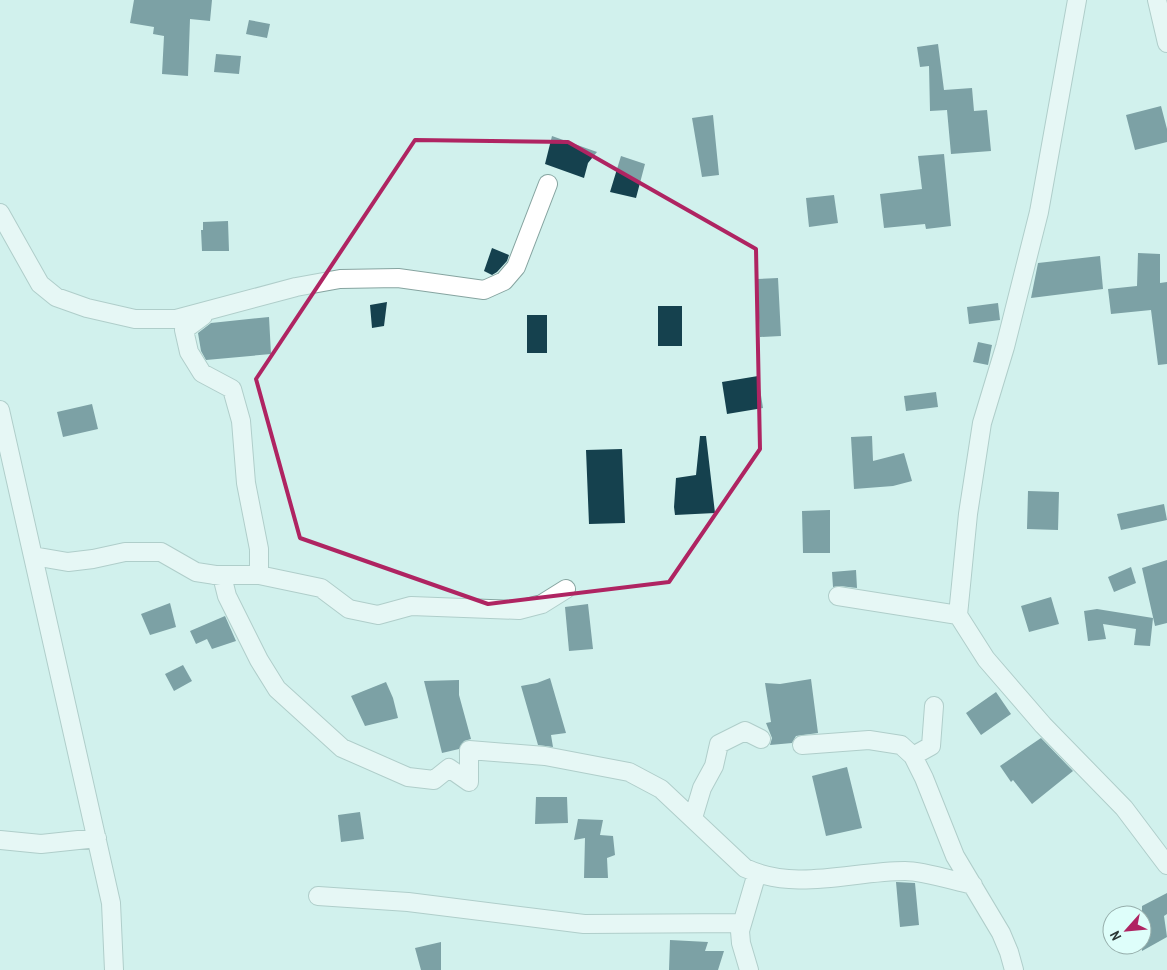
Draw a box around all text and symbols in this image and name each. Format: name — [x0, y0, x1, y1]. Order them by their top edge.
north arrow — [1102, 905, 1152, 955]
text: N — [1106, 928, 1125, 944]

